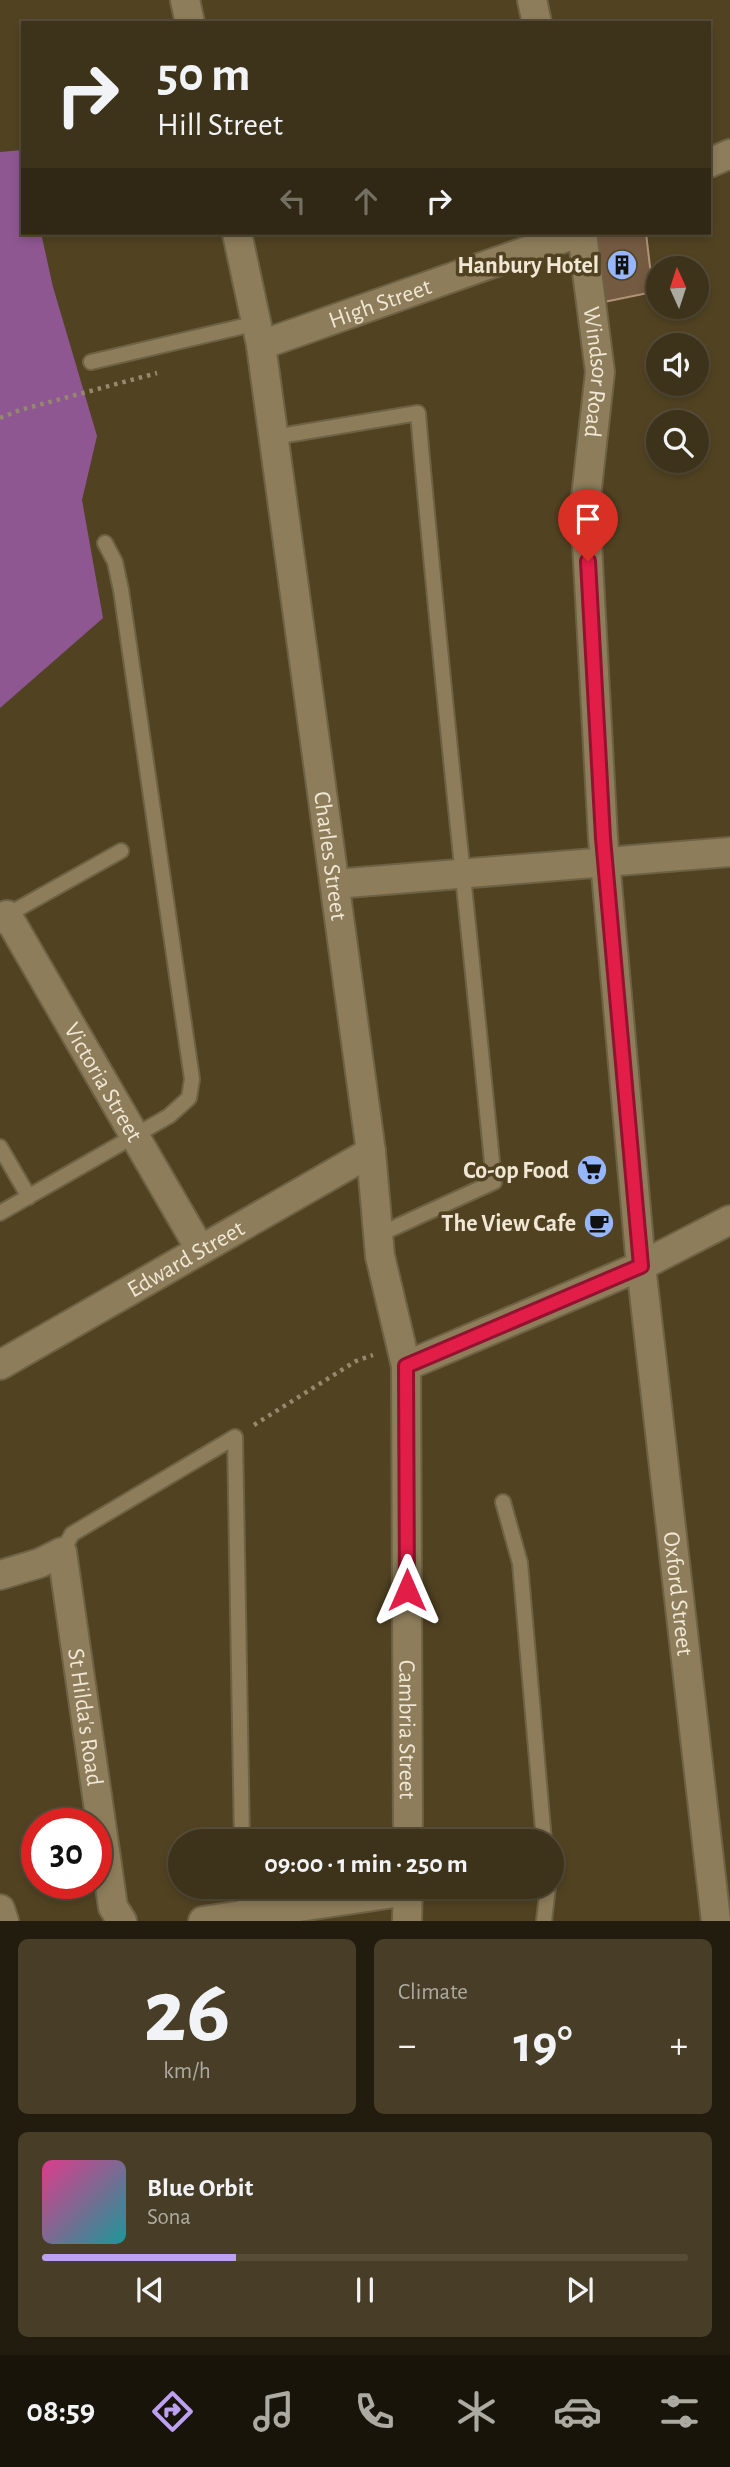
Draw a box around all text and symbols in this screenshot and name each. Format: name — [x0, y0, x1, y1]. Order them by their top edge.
icon: right — [42, 49, 133, 140]
text: 50 m — [157, 51, 251, 100]
text: Hill Street — [157, 109, 283, 141]
icon: left — [274, 182, 312, 220]
icon: ahead — [347, 182, 385, 220]
icon: right — [420, 182, 458, 220]
building icon: Hanbury Hotel — [605, 248, 639, 282]
place label: Hanbury Hotel — [457, 254, 599, 278]
north arrow — [646, 256, 709, 318]
map controls — [646, 256, 709, 473]
street label: High Street — [326, 275, 435, 333]
street label: Windsor Road — [579, 305, 612, 439]
button: sound — [646, 333, 709, 396]
button: search — [646, 410, 709, 473]
pin — [558, 489, 618, 561]
icon: arrive — [569, 500, 607, 538]
street label: Charles Street — [309, 790, 350, 922]
street label: Victoria Street — [59, 1019, 146, 1146]
supermarket icon: Co-op Food — [575, 1153, 609, 1187]
place label: Co-op Food — [463, 1159, 569, 1183]
cafe icon: The View Cafe — [582, 1206, 616, 1240]
place label: The View Cafe — [441, 1212, 576, 1236]
street label: Edward Street — [123, 1216, 249, 1302]
street label: Oxford Street — [659, 1530, 697, 1657]
position arrow — [370, 1553, 444, 1627]
street label: St Hilda's Road — [63, 1647, 106, 1787]
street label: Cambria Street — [394, 1660, 419, 1800]
speed limit sign: 30 — [21, 1808, 112, 1899]
text: 09:00 · 1 min · 250 m — [264, 1851, 468, 1877]
text: 26 — [144, 1967, 230, 2058]
text: Climate — [398, 1981, 468, 2004]
text: 19° — [513, 2019, 573, 2071]
text: − — [398, 2027, 416, 2065]
text: + — [670, 2027, 688, 2065]
text: km/h — [163, 2060, 211, 2083]
text: Blue Orbit — [147, 2175, 253, 2201]
text: Sona — [147, 2206, 191, 2229]
icon: previous — [131, 2271, 169, 2309]
icon: pause — [346, 2271, 384, 2309]
icon: next — [561, 2271, 599, 2309]
icon: directions — [148, 2387, 197, 2436]
icon: music — [249, 2387, 298, 2436]
icon: phone — [350, 2387, 399, 2436]
icon: climate — [452, 2387, 501, 2436]
icon: car — [553, 2387, 602, 2436]
icon: filters — [655, 2387, 704, 2436]
text: 08:59 — [26, 2395, 95, 2427]

